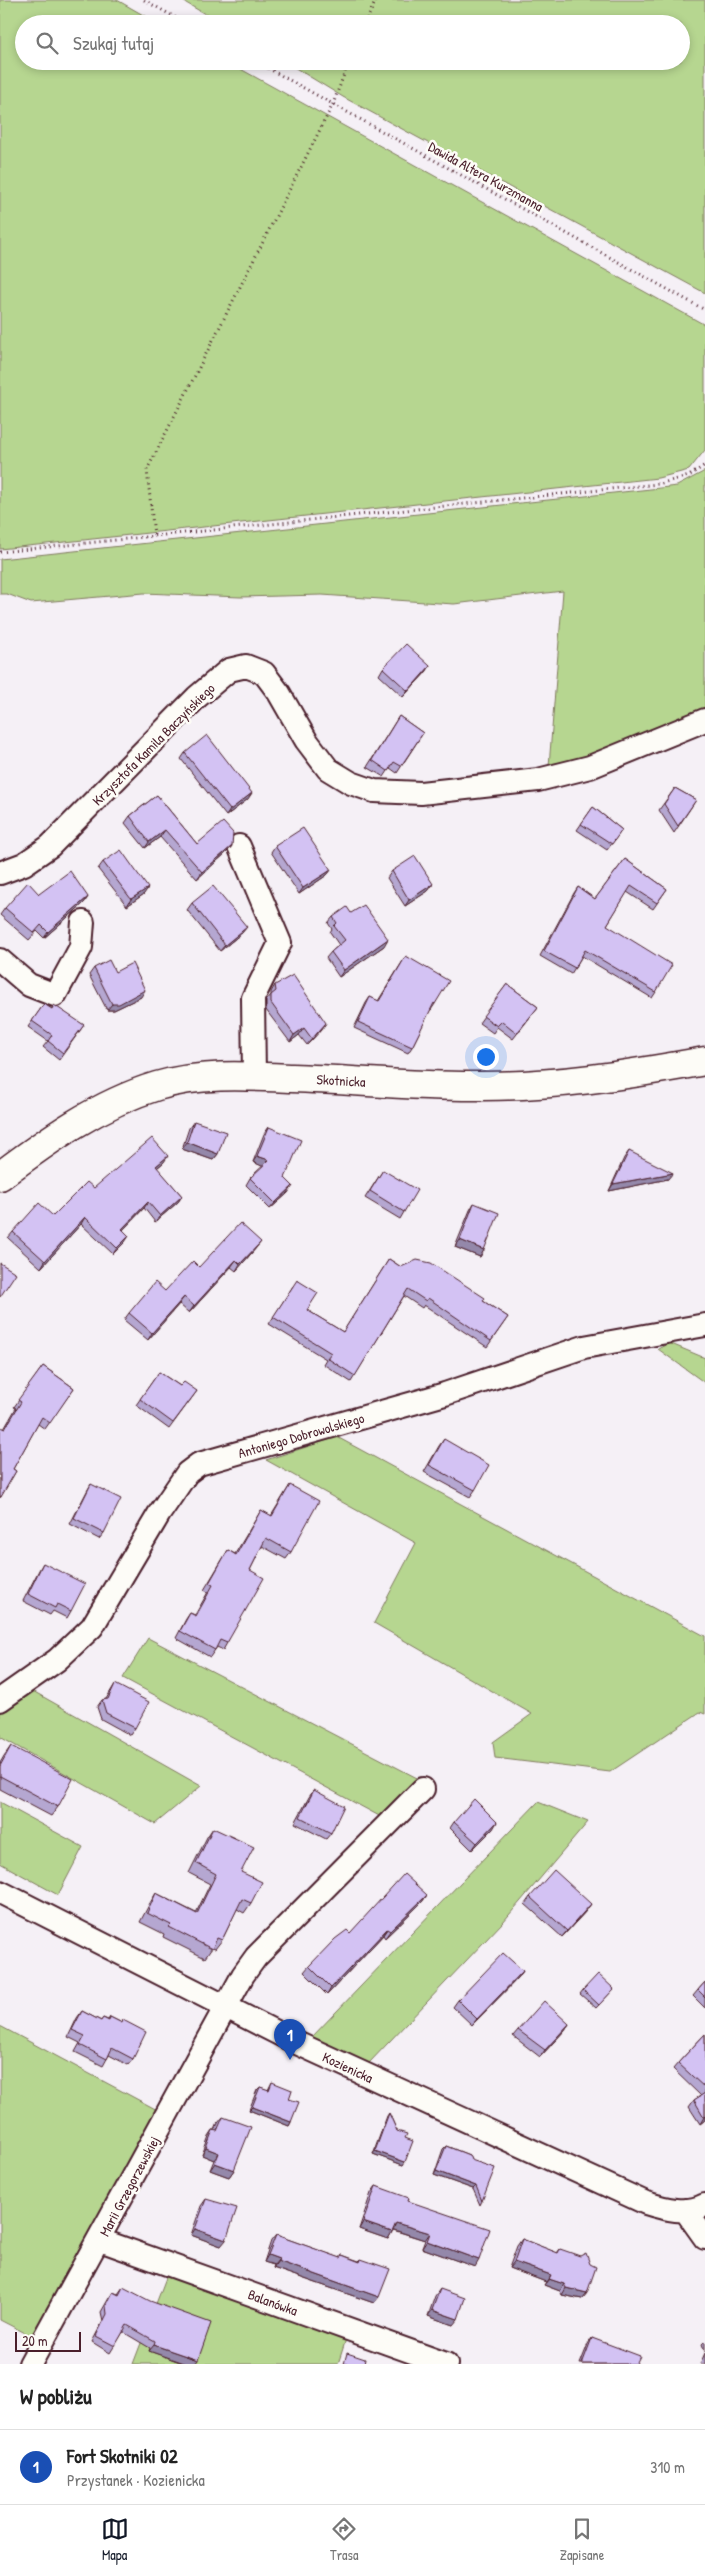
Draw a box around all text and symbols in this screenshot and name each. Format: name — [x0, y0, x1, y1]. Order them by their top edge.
search box — [15, 15, 690, 70]
icon: search — [33, 29, 61, 57]
text: Szukaj tutaj — [73, 30, 154, 56]
street label: Dawida Altera Kurzmanna — [425, 137, 547, 216]
street label: Krzysztofa Kamila Baczyńskiego — [88, 678, 219, 810]
your location — [473, 1044, 499, 1070]
street label: Skotnicka — [316, 1069, 366, 1091]
street label: Antoniego Dobrowolskiego — [236, 1408, 367, 1463]
pin: 1 — [274, 2019, 306, 2060]
street label: Kozienicka — [320, 2047, 377, 2087]
street label: Marii Grzegorzewskiej — [95, 2133, 164, 2240]
street label: Balanówka — [246, 2284, 301, 2320]
scale bar — [15, 2329, 81, 2352]
text: 20 m — [22, 2331, 48, 2350]
text: W pobliżu — [20, 2382, 92, 2411]
text: Fort Skotniki 02 — [67, 2443, 178, 2469]
text: 1 — [33, 2456, 39, 2478]
text: 310 m — [650, 2456, 685, 2478]
text: Przystanek · Kozienicka — [67, 2469, 205, 2491]
tab: Mapa — [101, 2515, 129, 2564]
tab: Trasa — [330, 2515, 358, 2564]
tab: Zapisane — [560, 2515, 604, 2564]

